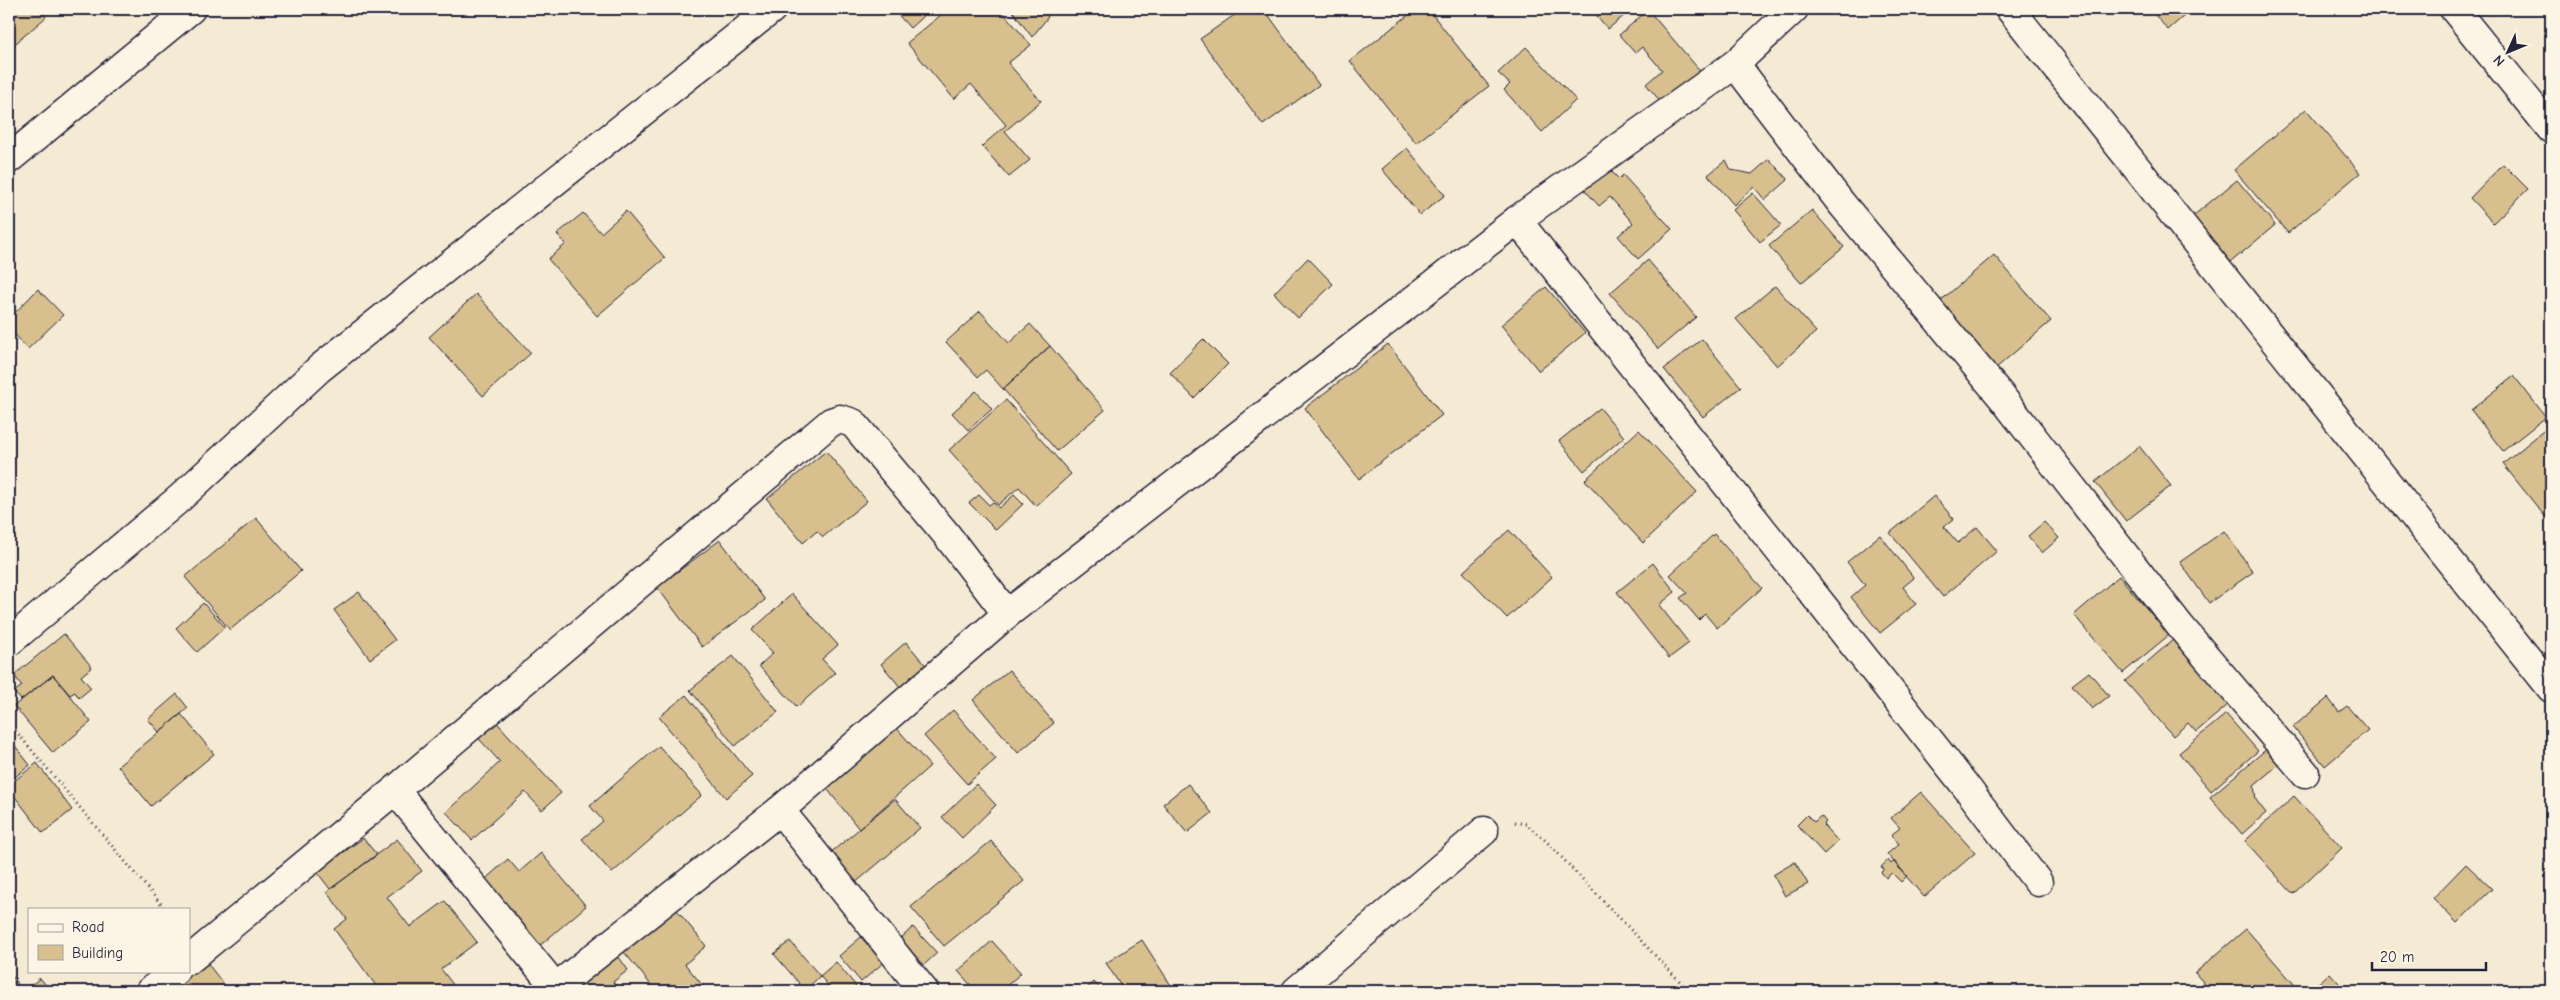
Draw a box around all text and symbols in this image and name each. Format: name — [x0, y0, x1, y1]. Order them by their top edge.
north arrow — [2482, 28, 2532, 78]
text: N — [2490, 51, 2508, 70]
legend — [28, 908, 190, 972]
text: Road — [72, 918, 104, 936]
scale bar — [2372, 940, 2486, 972]
text: Building — [72, 944, 123, 962]
text: 20 m — [2380, 948, 2414, 966]

